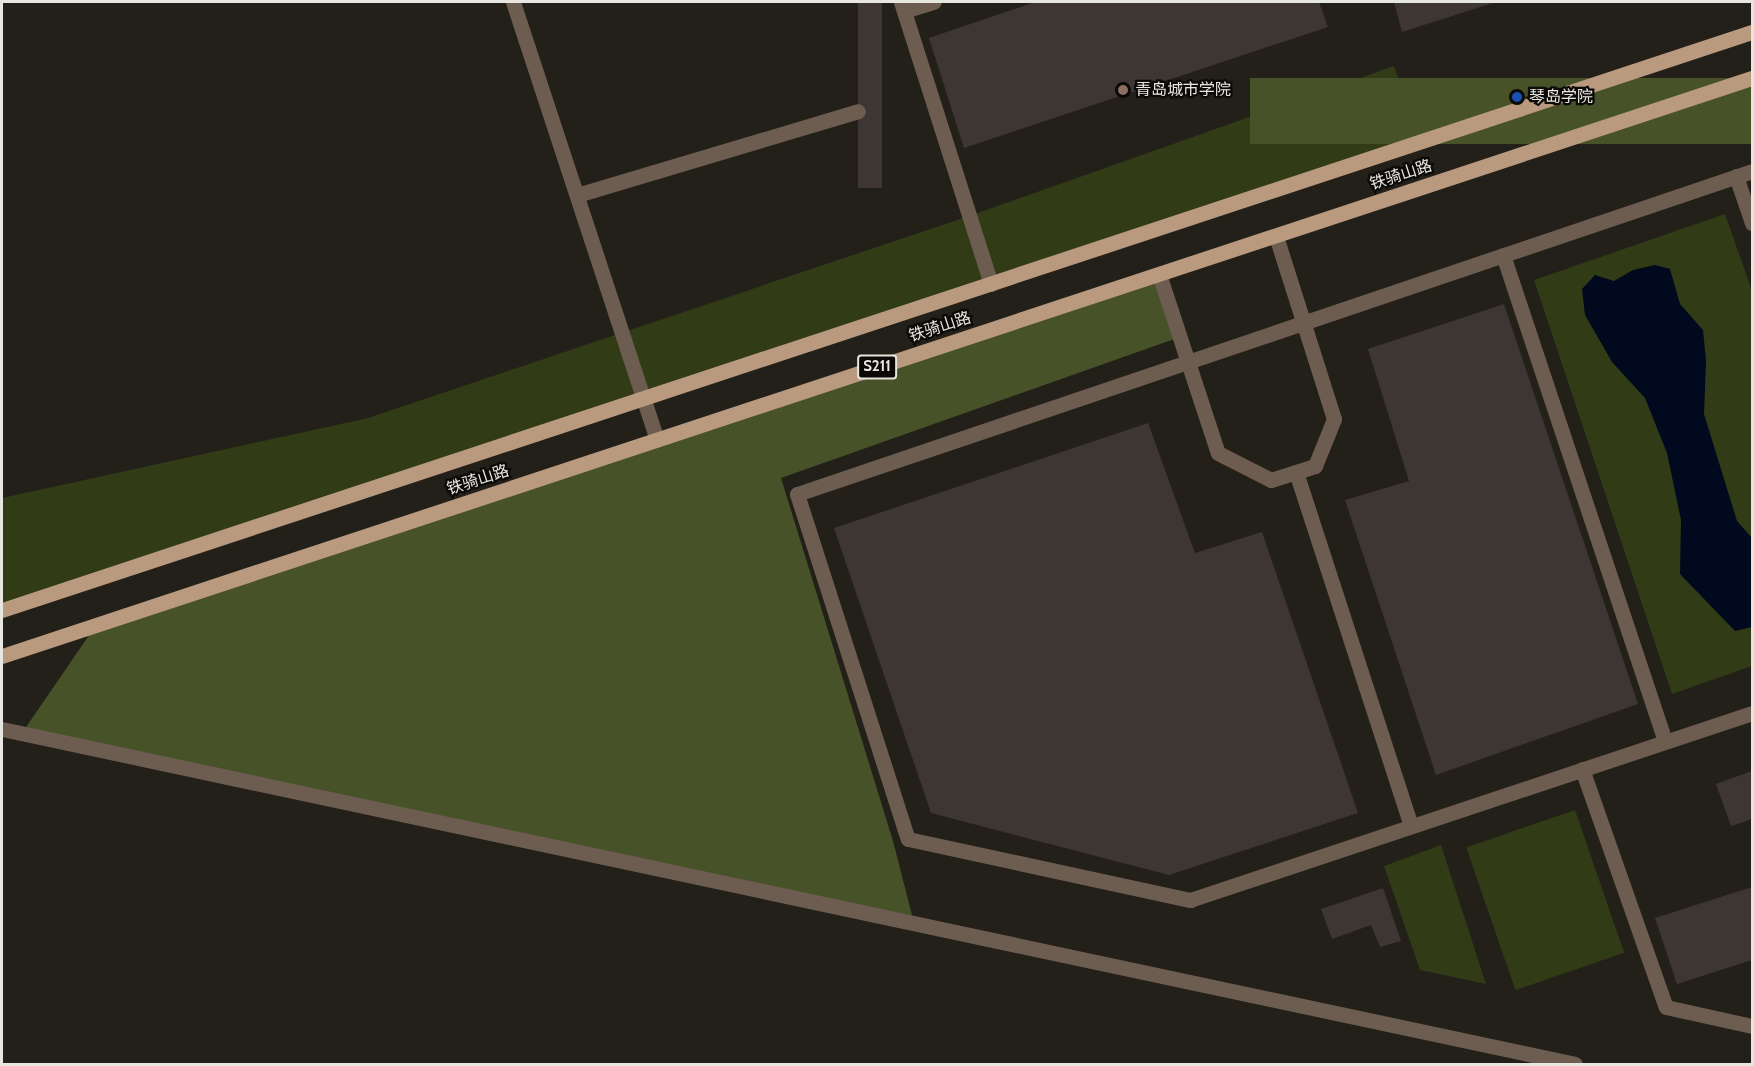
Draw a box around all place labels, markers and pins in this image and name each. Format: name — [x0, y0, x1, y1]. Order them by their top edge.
place label: 青岛城市学院 — [1135, 80, 1231, 100]
marker: 青岛城市学院 — [1116, 83, 1130, 97]
place label: 琴岛学院 — [1529, 87, 1593, 107]
marker: 琴岛学院 — [1510, 90, 1524, 104]

